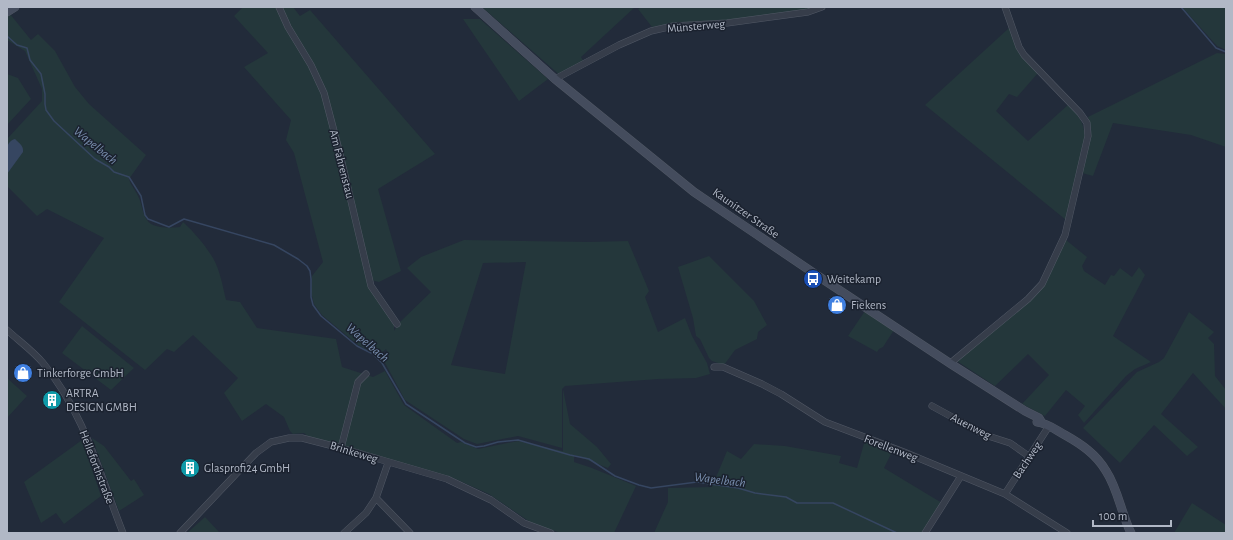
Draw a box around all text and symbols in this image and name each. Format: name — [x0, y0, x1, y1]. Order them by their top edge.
street label: Münsterweg — [666, 17, 726, 35]
water label: Wapelbach — [71, 125, 119, 168]
street label: Am Fahrenstau — [328, 128, 356, 200]
street label: Kaunitzer Straße — [711, 186, 781, 240]
bus stop icon: Weitekamp — [802, 268, 824, 290]
place label: Weitekamp — [827, 273, 881, 285]
shop icon: Fiekens — [826, 294, 848, 316]
place label: Fiekens — [851, 299, 886, 311]
water label: Wapelbach — [343, 321, 391, 365]
shop icon: Tinkerforge GmbH — [12, 362, 34, 384]
place label: Tinkerforge GmbH — [37, 367, 124, 379]
place label: ARTRA DESIGN GMBH — [66, 387, 137, 413]
building icon: ARTRA DESIGN GMBH — [41, 389, 63, 411]
street label: Auenweg — [949, 411, 993, 441]
street label: Helleforthstraße — [77, 429, 117, 505]
street label: Forellenweg — [862, 432, 920, 464]
street label: Brinkeweg — [329, 439, 379, 465]
street label: Bachweg — [1010, 439, 1044, 481]
building icon: Glasprofi24 GmbH — [179, 457, 201, 479]
place label: Glasprofi24 GmbH — [204, 462, 290, 474]
water label: Wapelbach — [693, 471, 746, 490]
scale bar — [1093, 502, 1171, 528]
text: 100 m — [1099, 510, 1127, 522]

